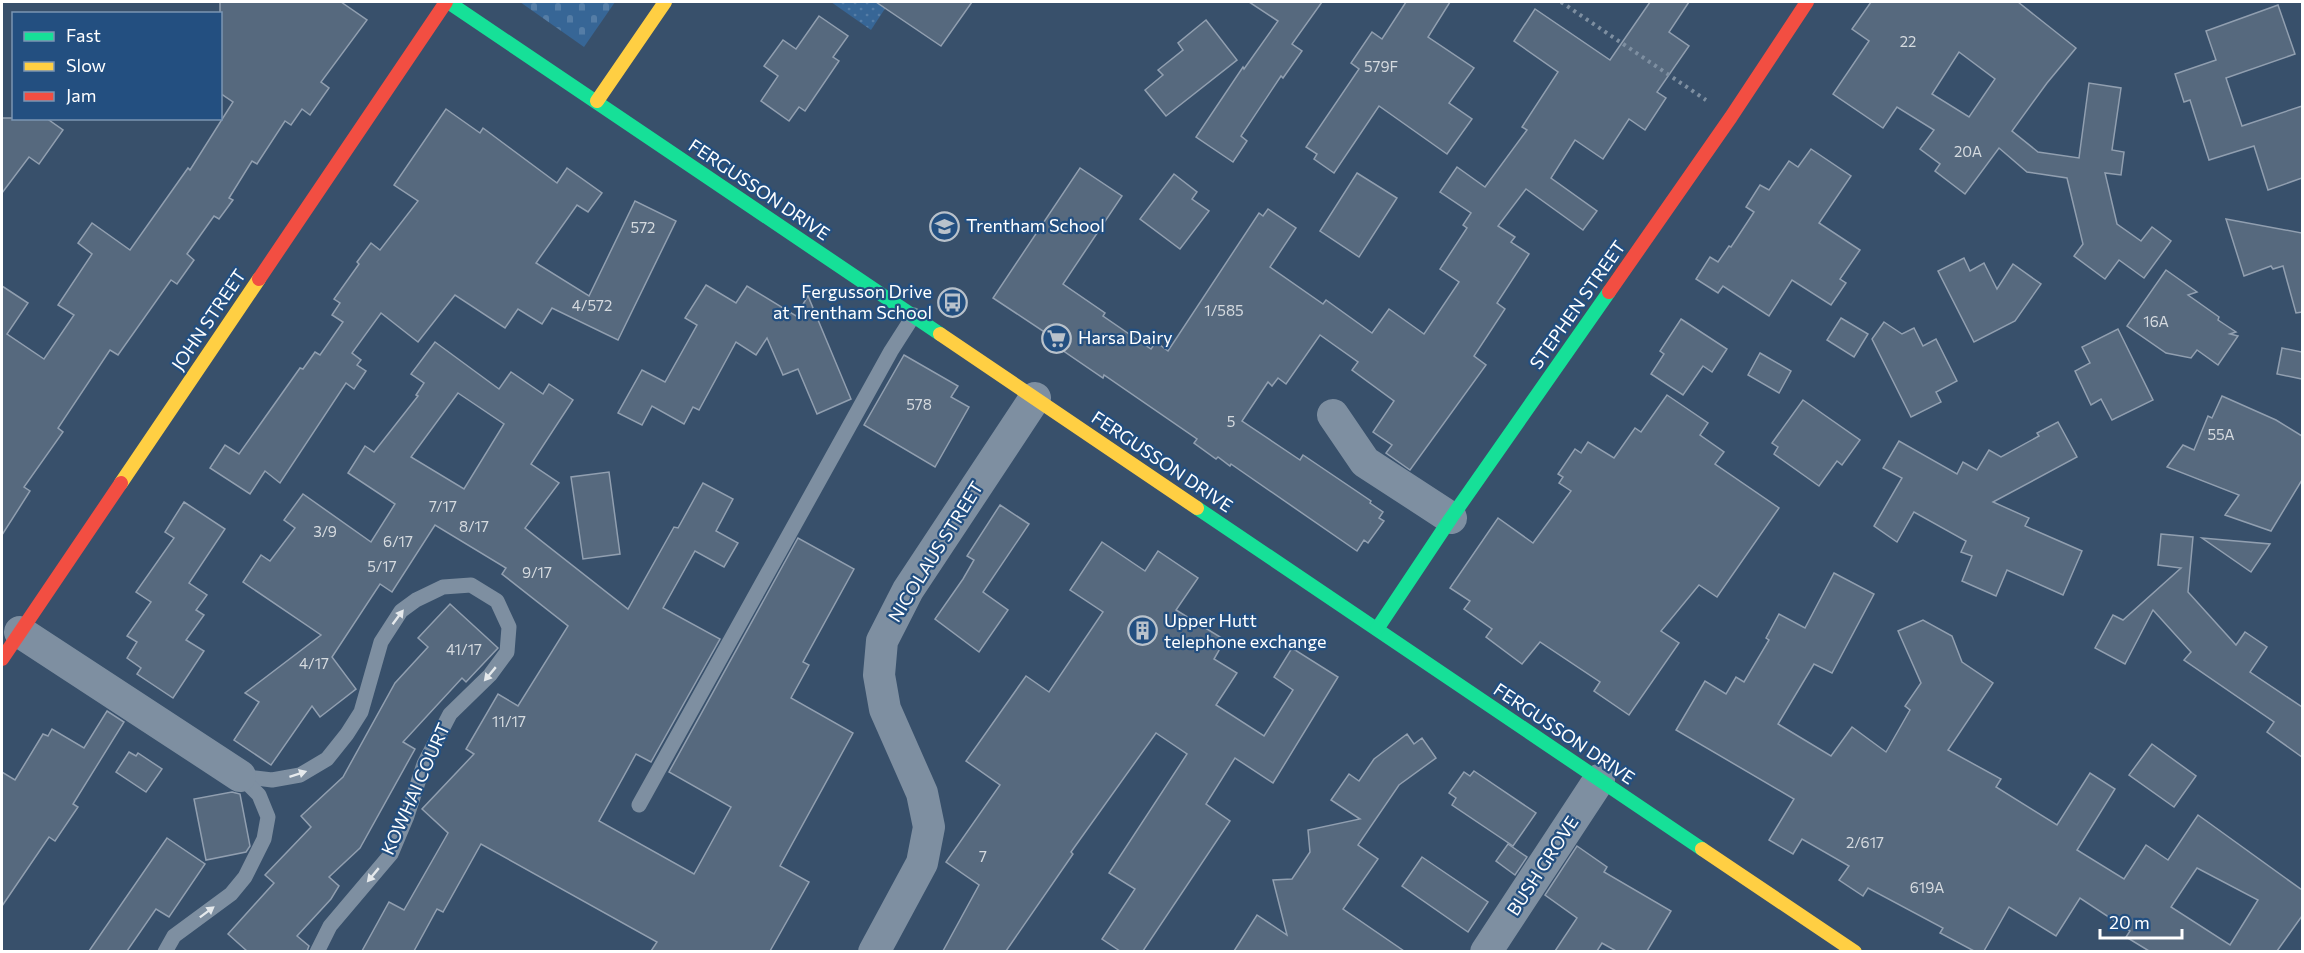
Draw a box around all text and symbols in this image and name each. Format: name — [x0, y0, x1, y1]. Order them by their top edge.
legend — [12, 12, 222, 120]
text: Fast — [66, 24, 101, 46]
house number: 22 — [1900, 32, 1916, 50]
text: Slow — [66, 54, 106, 76]
house number: 579F — [1364, 57, 1398, 75]
text: Jam — [66, 84, 96, 106]
street label: FERGUSSON DRIVE — [685, 134, 834, 245]
house number: 20A — [1954, 142, 1982, 160]
school or university icon: Trentham School — [929, 210, 961, 242]
place label: Trentham School — [966, 214, 1105, 236]
house number: 572 — [631, 218, 655, 236]
street label: STEPHEN STREET — [1525, 236, 1630, 373]
street label: JOHN STREET — [166, 265, 250, 374]
place label: Fergusson Drive at Trentham School — [773, 280, 932, 323]
bus stop icon: Fergusson Drive at Trentham School — [937, 286, 969, 318]
house number: 4/572 — [572, 296, 612, 314]
house number: 1/585 — [1204, 301, 1244, 319]
house number: 16A — [2143, 312, 2169, 330]
supermarket icon: Harsa Dairy — [1041, 322, 1073, 354]
place label: Harsa Dairy — [1078, 326, 1173, 348]
house number: 578 — [906, 395, 932, 413]
street label: FERGUSSON DRIVE — [1088, 406, 1237, 517]
house number: 5 — [1227, 412, 1235, 430]
house number: 55A — [2207, 425, 2235, 443]
street label: NICOLAUS STREET — [883, 477, 987, 626]
house number: 7/17 — [429, 497, 457, 515]
house number: 8/17 — [459, 517, 489, 535]
house number: 3/9 — [313, 522, 337, 540]
house number: 6/17 — [383, 532, 413, 550]
house number: 5/17 — [367, 557, 397, 575]
house number: 9/17 — [522, 563, 552, 581]
one-way arrow — [392, 609, 405, 625]
place label: Upper Hutt telephone exchange — [1164, 609, 1326, 652]
building icon: Upper Hutt telephone exchange — [1127, 615, 1159, 647]
house number: 41/17 — [446, 640, 482, 658]
house number: 4/17 — [299, 654, 329, 672]
one-way arrow — [484, 666, 497, 681]
street label: FERGUSSON DRIVE — [1490, 678, 1639, 789]
house number: 11/17 — [492, 712, 526, 730]
street label: KOWHAI COURT — [376, 719, 454, 858]
one-way arrow — [289, 769, 307, 778]
street label: BUSH GROVE — [1502, 811, 1583, 920]
house number: 2/617 — [1846, 833, 1884, 851]
house number: 7 — [979, 847, 987, 865]
one-way arrow — [366, 867, 379, 883]
house number: 619A — [1910, 878, 1944, 896]
scale bar — [2100, 902, 2182, 940]
one-way arrow — [199, 906, 215, 918]
text: 20 m — [2109, 911, 2150, 933]

